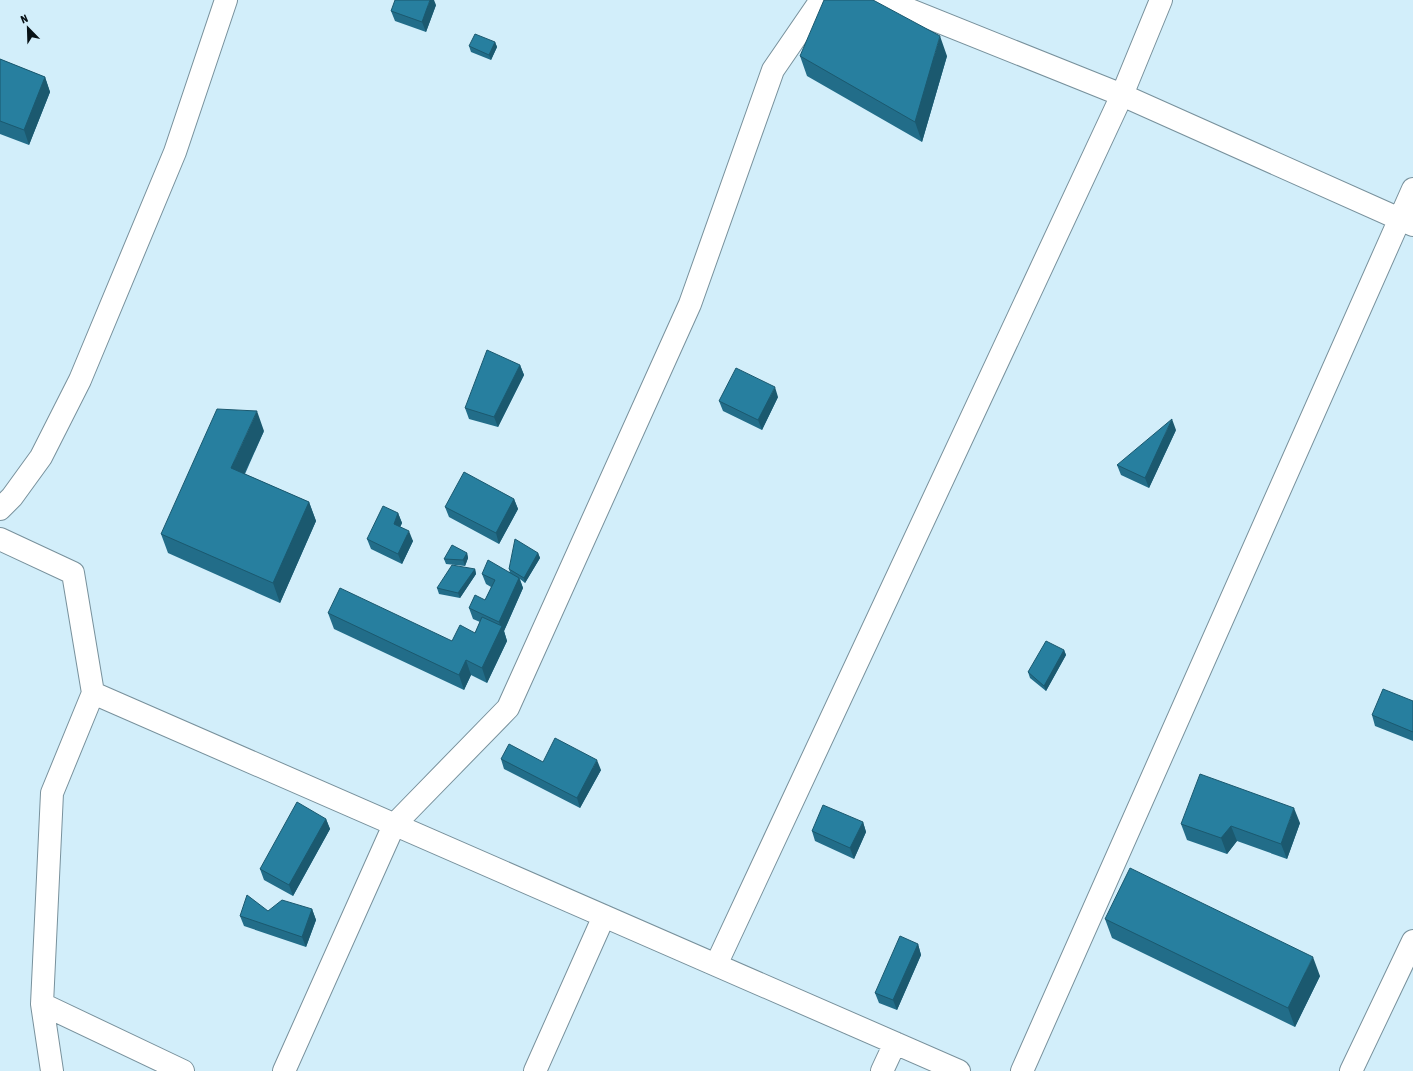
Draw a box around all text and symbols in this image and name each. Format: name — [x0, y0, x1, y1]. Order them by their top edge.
north arrow — [8, 8, 48, 48]
text: N — [19, 12, 29, 26]

